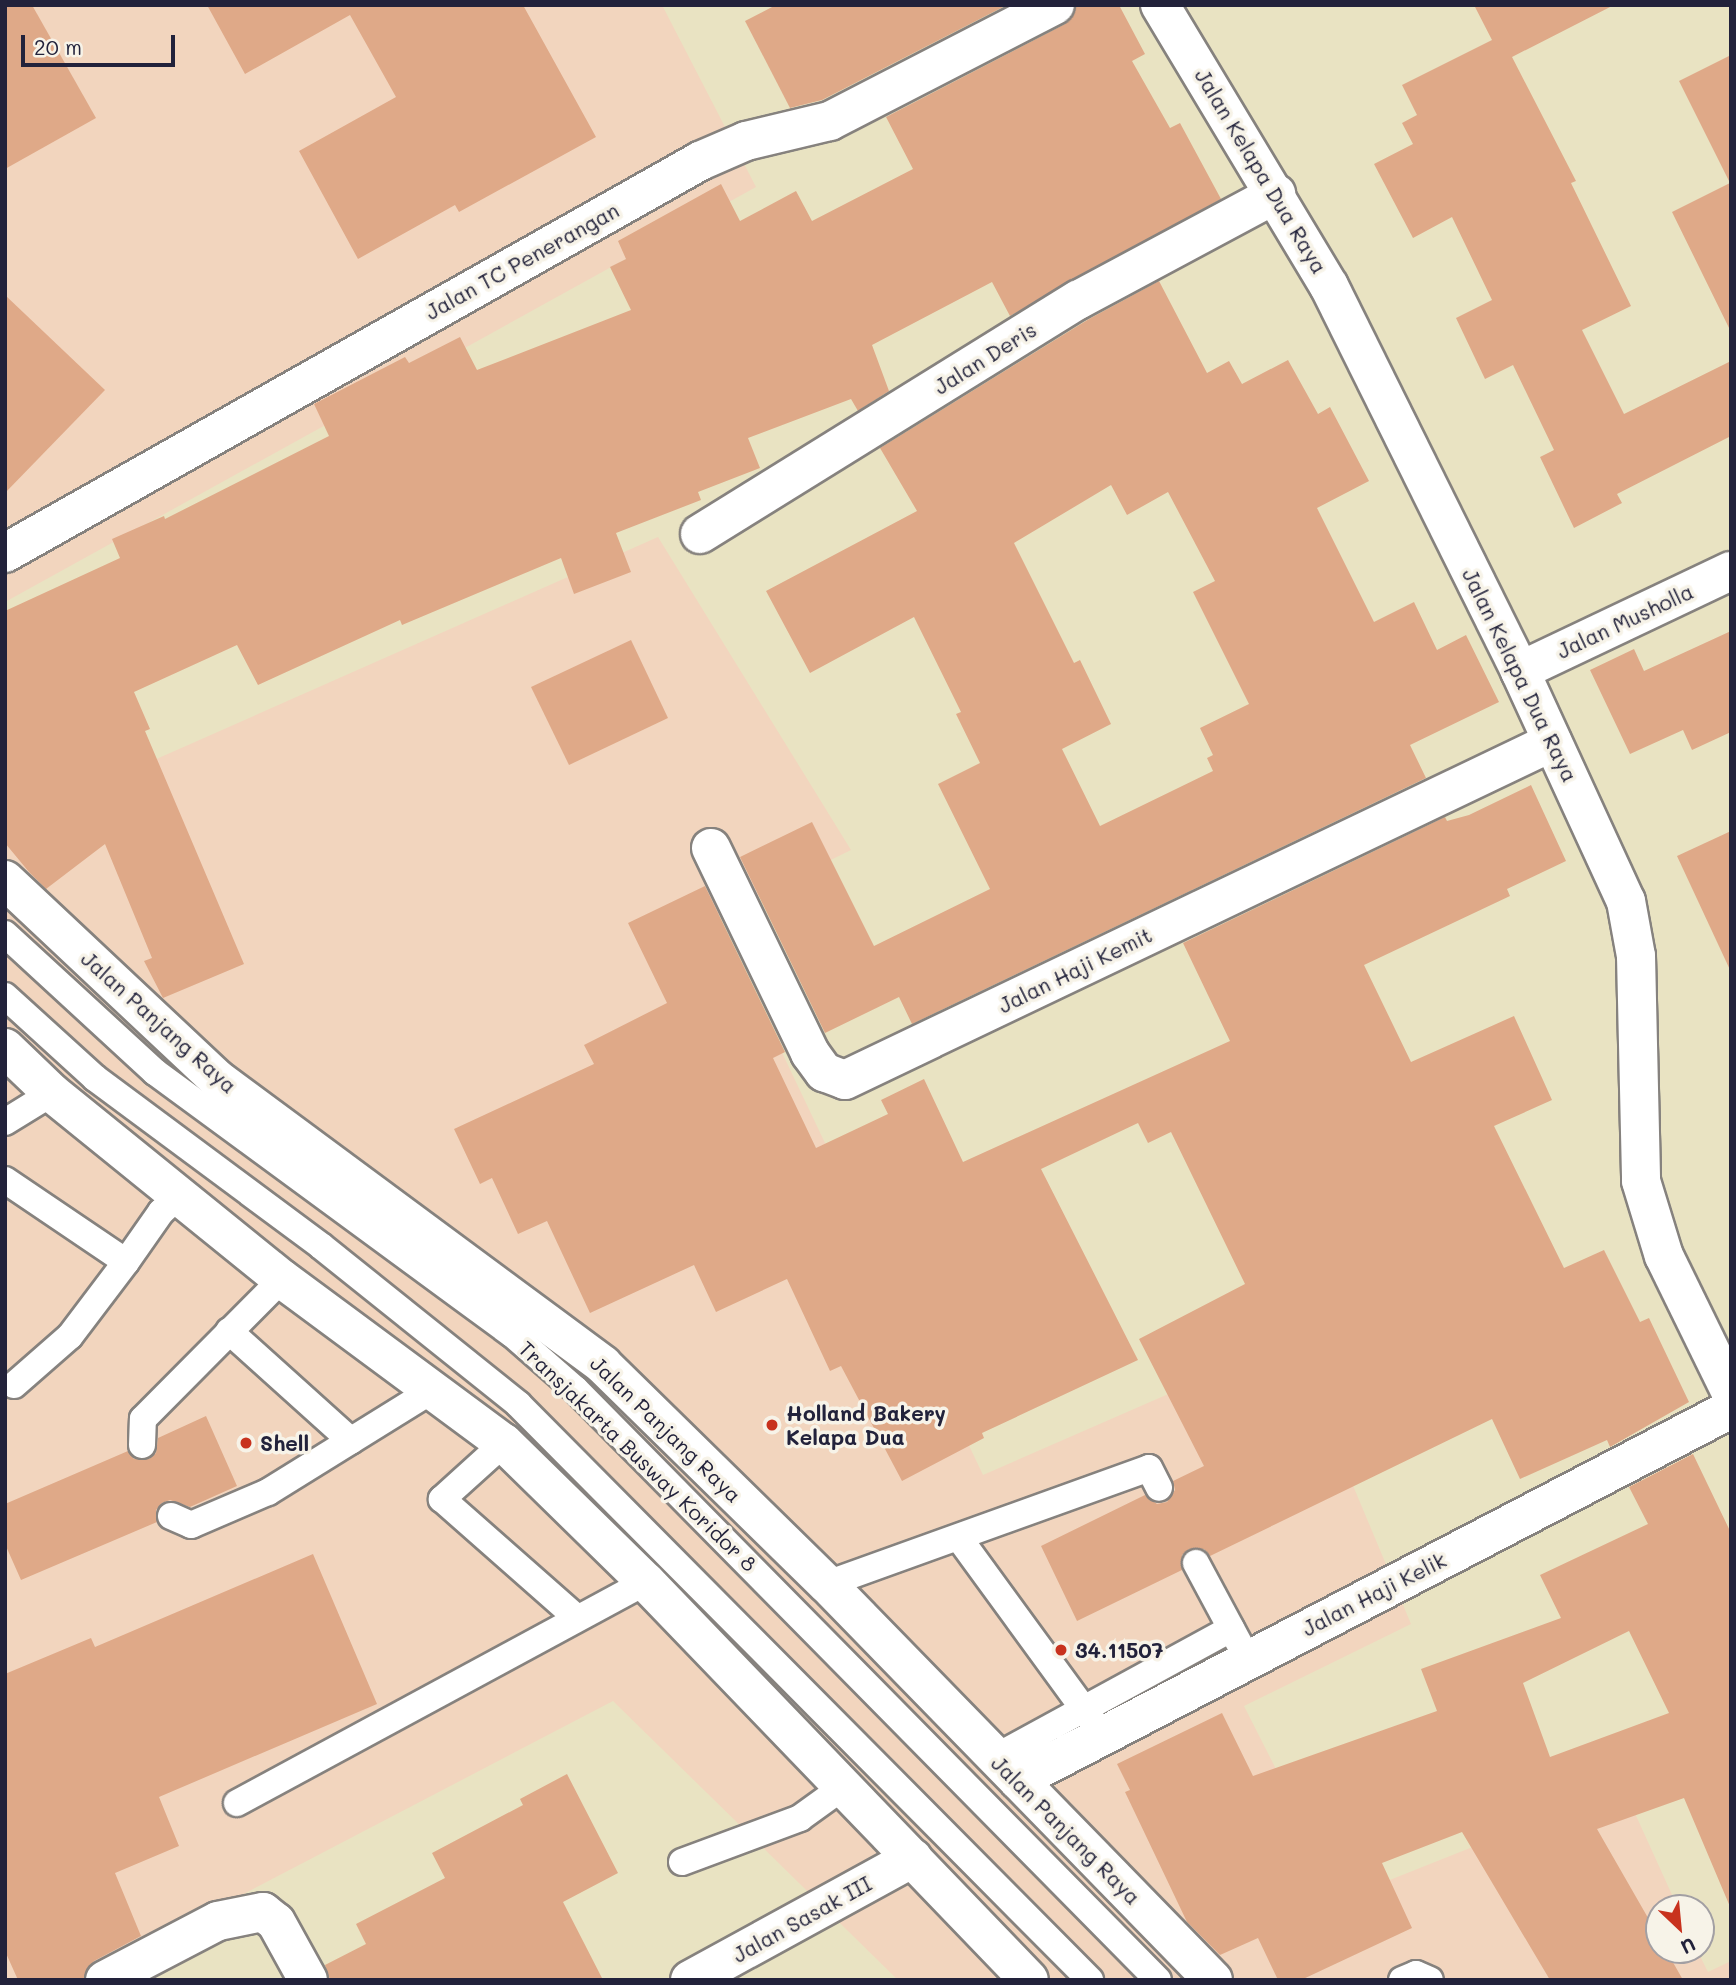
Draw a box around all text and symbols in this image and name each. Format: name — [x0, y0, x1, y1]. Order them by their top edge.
scale bar — [24, 21, 178, 65]
text: 20 m — [34, 33, 82, 60]
street label: Jalan Kelapa Dua Raya — [1190, 64, 1332, 278]
street label: Jalan TC Penerangan — [421, 197, 623, 325]
street label: Jalan Deris — [929, 317, 1041, 399]
street label: Jalan Kelapa Dua Raya — [1457, 564, 1583, 786]
street label: Jalan Musholla — [1553, 578, 1697, 664]
street label: Jalan Haji Kemit — [994, 922, 1156, 1018]
street label: Jalan Panjang Raya — [76, 946, 242, 1098]
street label: Transjakarta Busway Koridor 8 — [514, 1336, 762, 1576]
street label: Jalan Panjang Raya — [585, 1350, 747, 1508]
place label: Holland Bakery Kelapa Dua — [786, 1400, 946, 1450]
marker: Holland Bakery Kelapa Dua — [764, 1417, 780, 1433]
place label: Shell — [260, 1430, 309, 1456]
marker: Shell — [238, 1435, 254, 1451]
street label: Jalan Haji Kelik — [1298, 1547, 1450, 1641]
place label: 34.11507 — [1075, 1637, 1163, 1663]
marker: 34.11507 — [1053, 1642, 1069, 1658]
street label: Jalan Panjang Raya — [986, 1750, 1146, 1910]
street label: Jalan Sasak III — [728, 1870, 876, 1968]
north arrow — [1645, 1894, 1715, 1964]
text: U — [1677, 1932, 1700, 1961]

